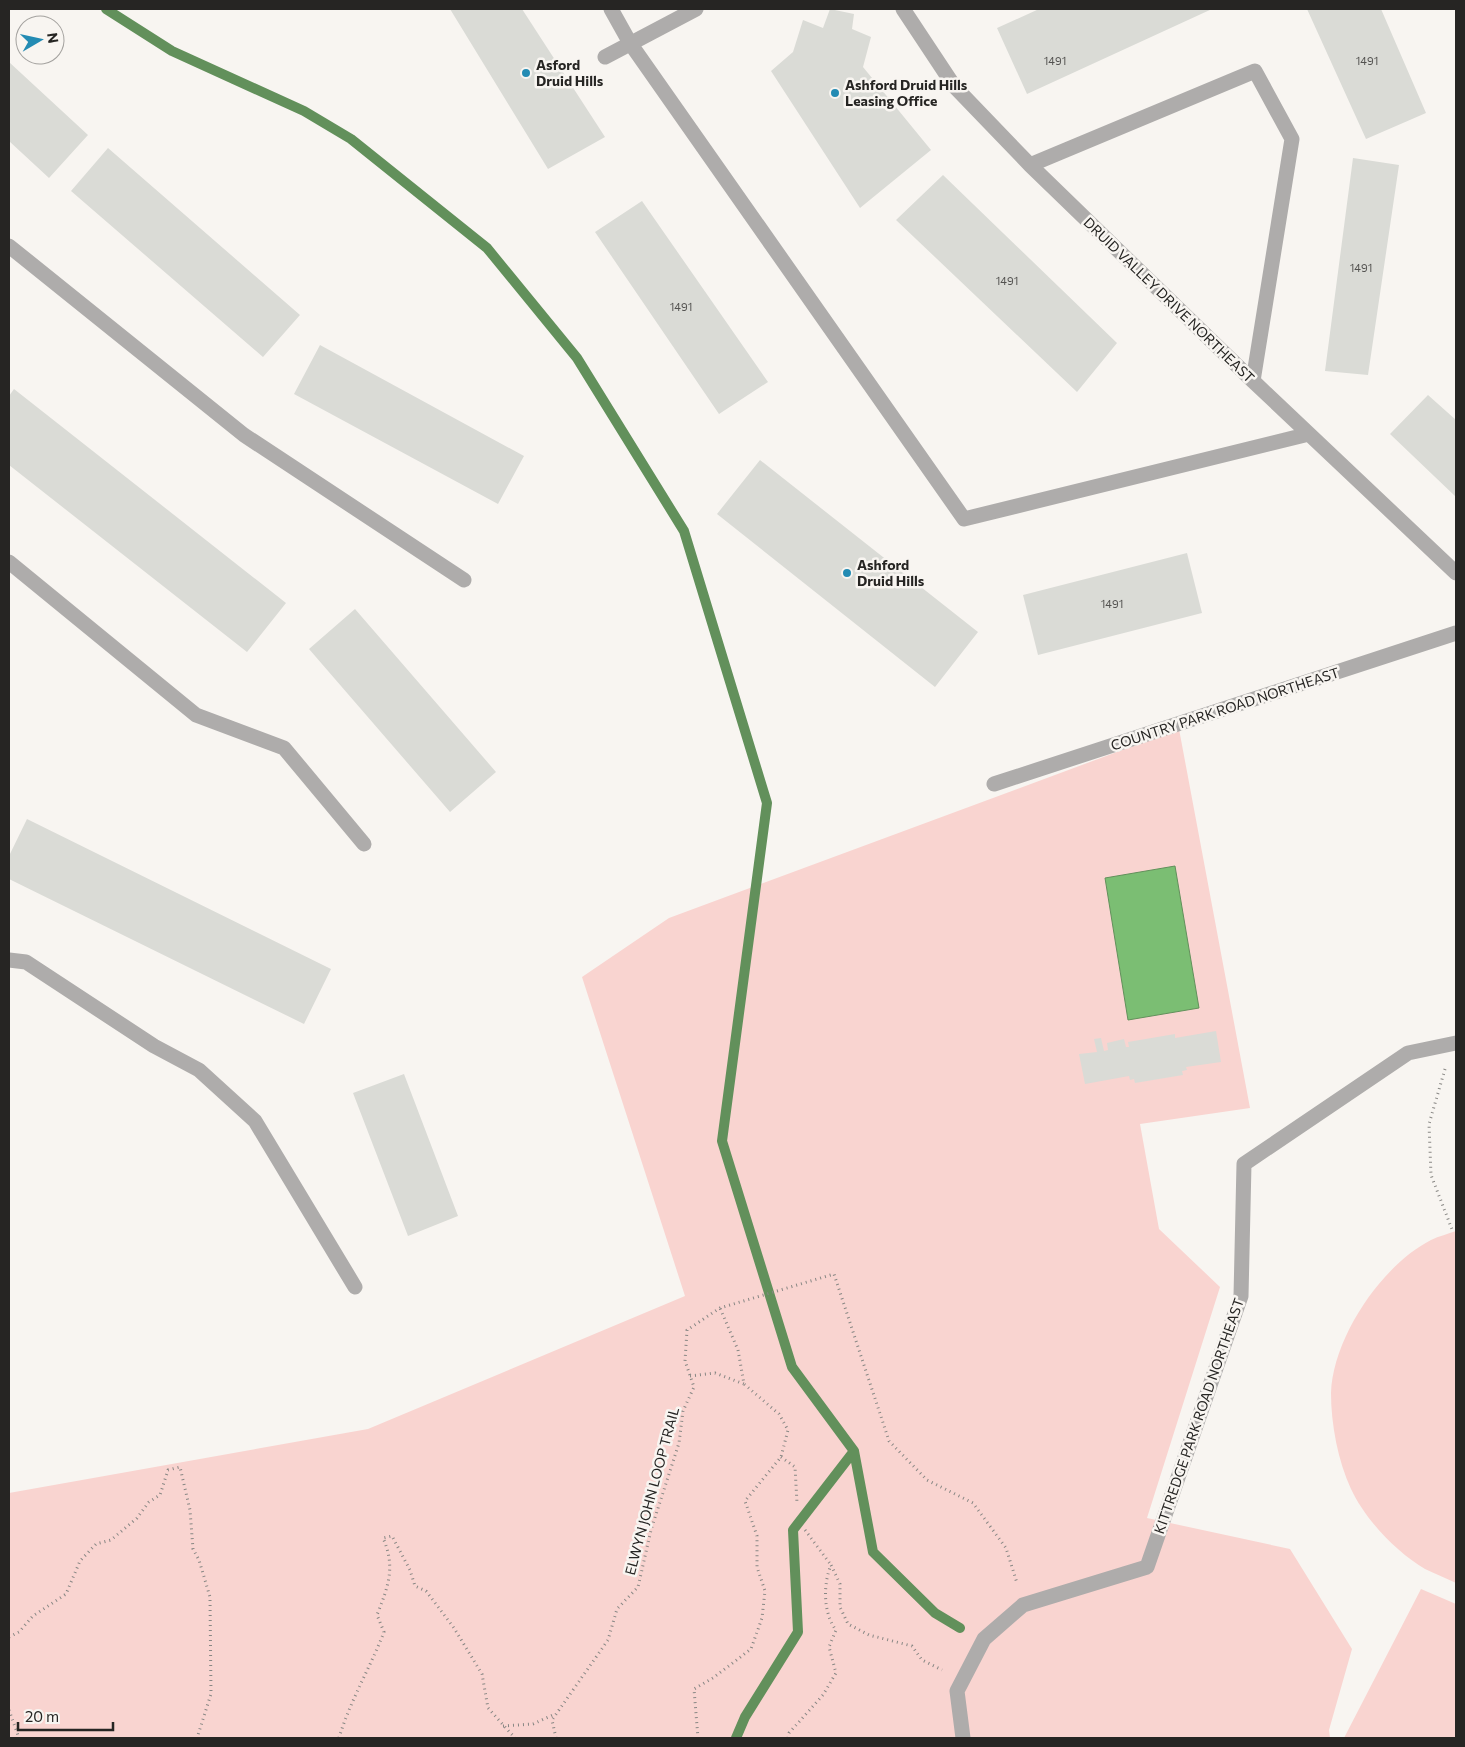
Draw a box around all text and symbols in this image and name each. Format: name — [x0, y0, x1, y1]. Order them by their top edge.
north arrow — [15, 15, 65, 65]
text: N — [44, 31, 63, 44]
house number: 1491 — [1044, 54, 1066, 67]
house number: 1491 — [1356, 54, 1378, 67]
place label: Asford Druid Hills — [536, 56, 604, 89]
marker: Asford Druid Hills — [520, 67, 532, 79]
place label: Ashford Druid Hills Leasing Office — [845, 76, 968, 109]
marker: Ashford Druid Hills Leasing Office — [829, 87, 841, 99]
street label: DRUID VALLEY DRIVE NORTHEAST — [1080, 213, 1258, 386]
house number: 1491 — [1350, 261, 1372, 274]
house number: 1491 — [996, 274, 1018, 287]
house number: 1491 — [670, 300, 692, 313]
place label: Ashford Druid Hills — [857, 556, 925, 589]
marker: Ashford Druid Hills — [841, 567, 853, 579]
house number: 1491 — [1101, 597, 1123, 610]
street label: COUNTRY PARK ROAD NORTHEAST — [1109, 663, 1341, 754]
street label: KITTREDGE PARK ROAD NORTHEAST — [1150, 1296, 1247, 1536]
street label: ELWYN JOHN LOOP TRAIL — [621, 1405, 682, 1577]
scale bar — [18, 1700, 112, 1732]
text: 20 m — [25, 1707, 59, 1725]

